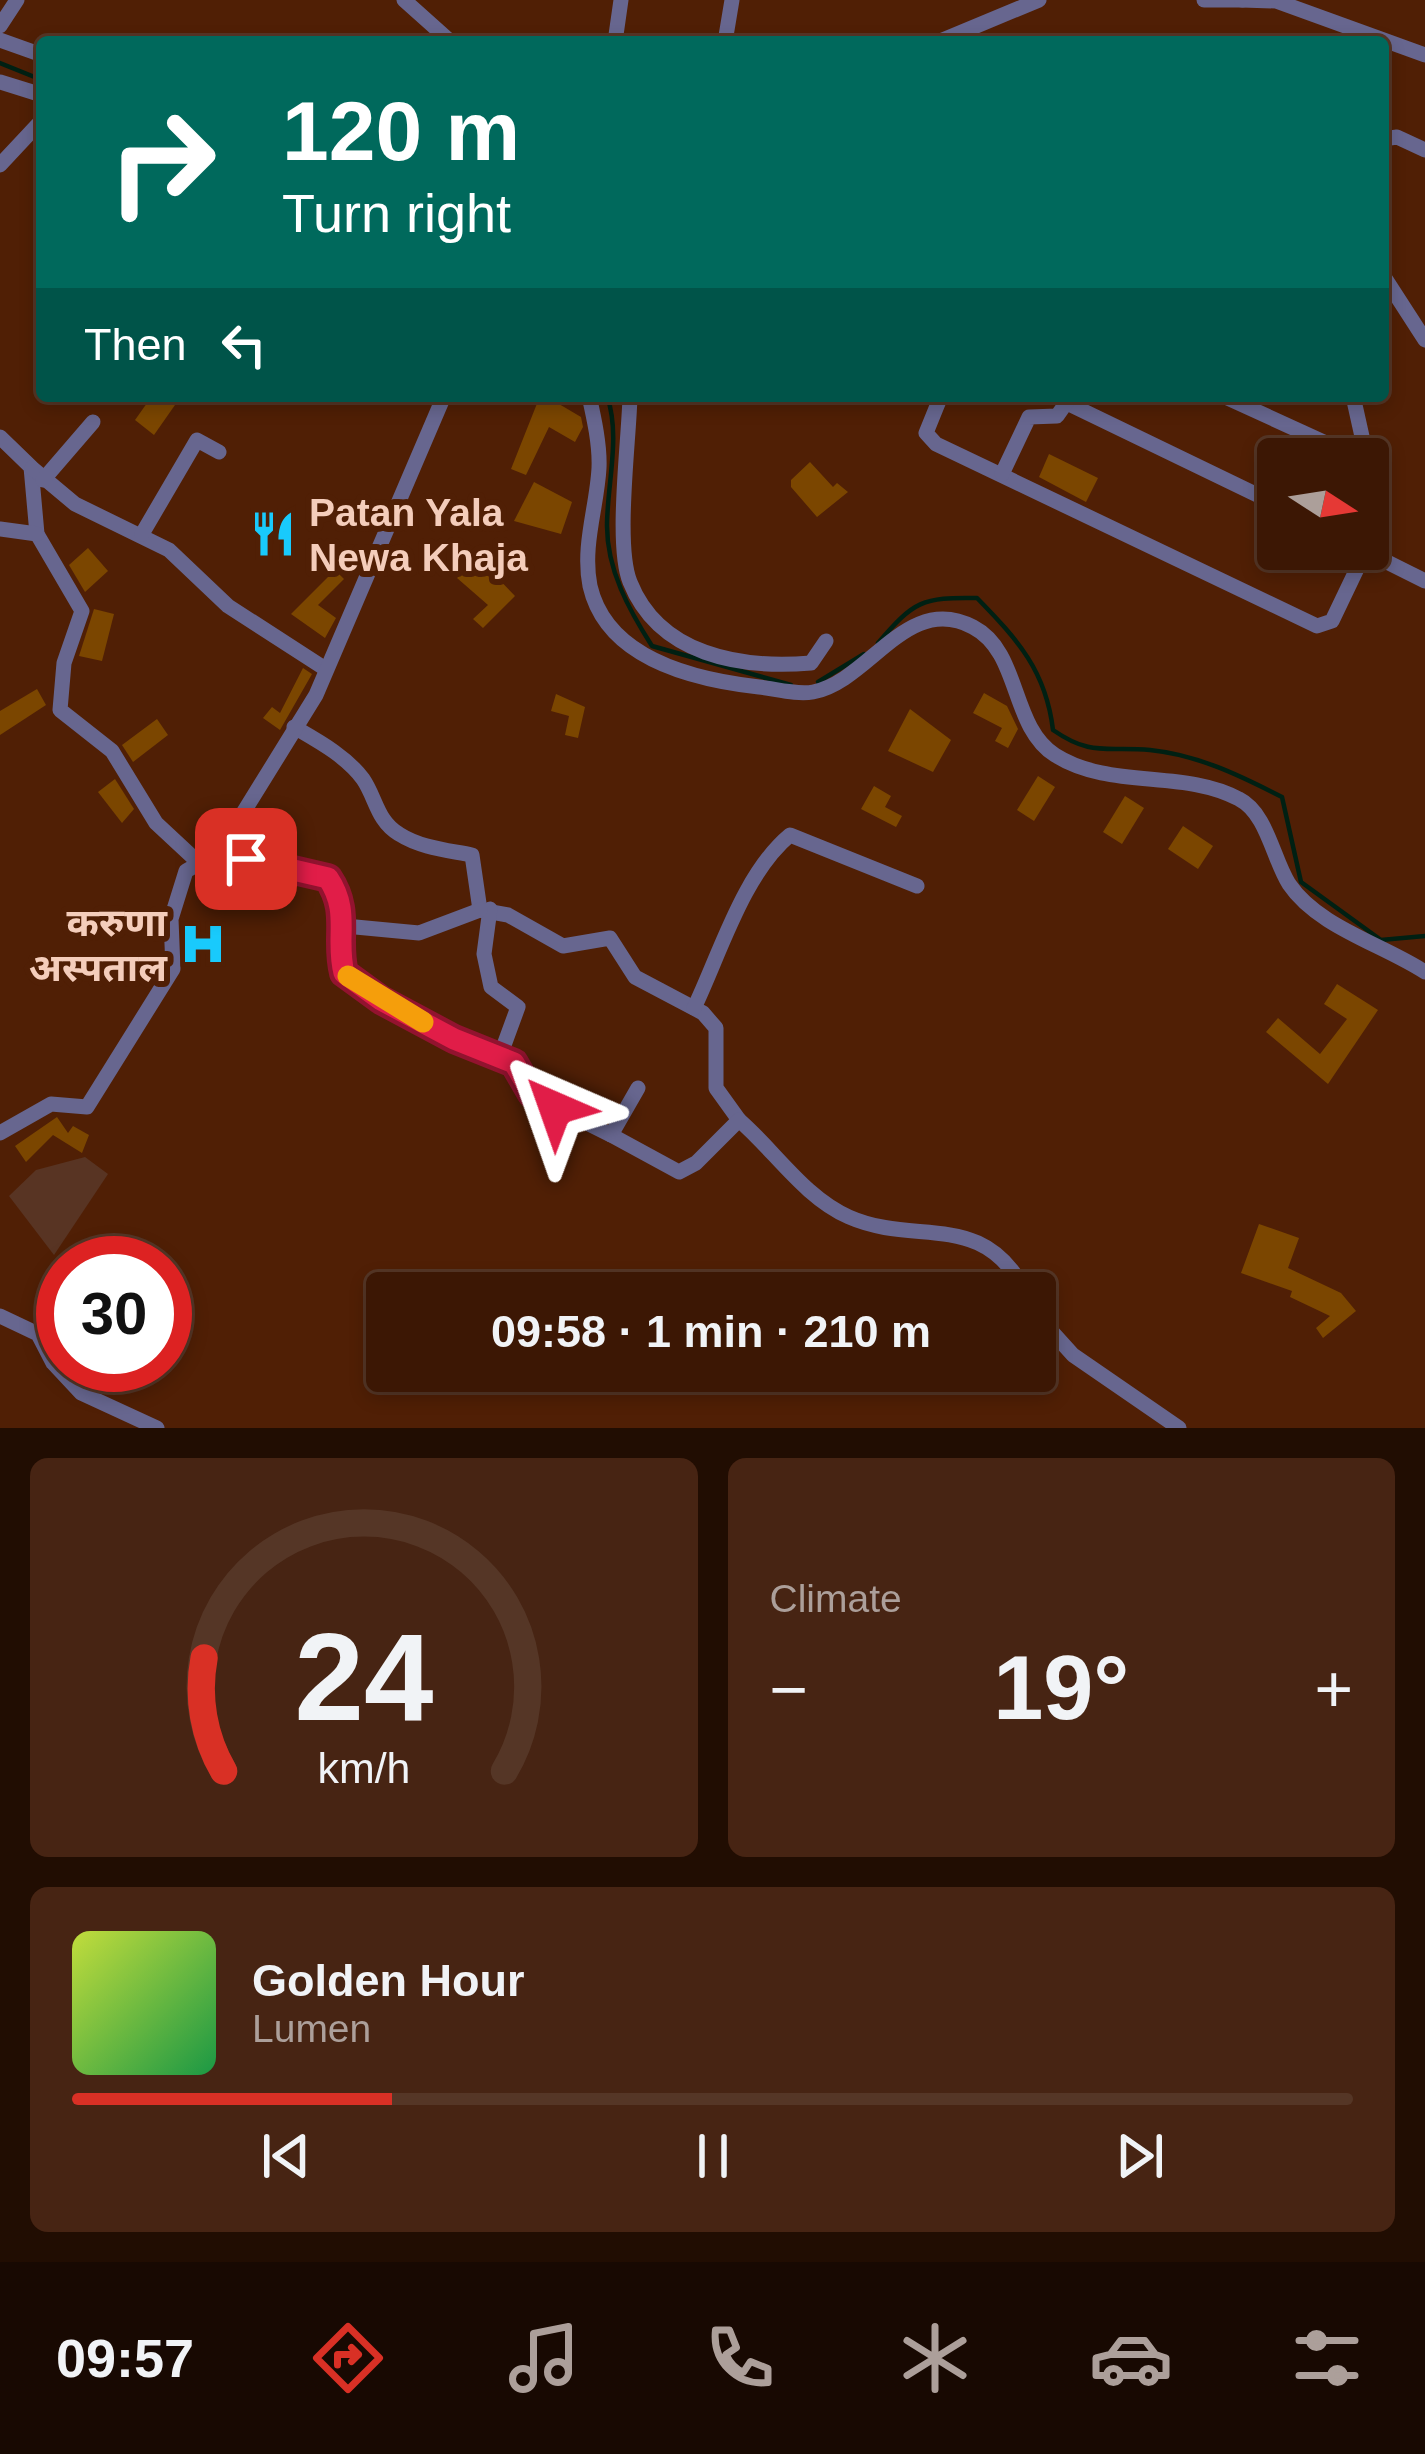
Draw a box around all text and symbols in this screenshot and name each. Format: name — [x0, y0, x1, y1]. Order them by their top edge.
icon: right — [84, 84, 240, 240]
text: 120 m — [282, 84, 520, 178]
text: Turn right — [282, 183, 511, 243]
icon: left — [211, 312, 277, 378]
text: Then — [84, 319, 187, 370]
north arrow — [1257, 438, 1389, 570]
map controls — [1257, 438, 1389, 570]
place label: Patan Yala Newa Khaja — [309, 491, 528, 579]
restaurant icon: Patan Yala Newa Khaja — [248, 509, 298, 559]
pin — [195, 808, 297, 910]
icon: arrive — [213, 826, 279, 892]
place label: करुणा अस्पताल — [29, 901, 169, 989]
hospital icon: करुणा अस्पताल — [178, 919, 228, 969]
position arrow — [492, 1045, 618, 1171]
speed limit sign: 30 — [36, 1236, 192, 1392]
text: 09:58 · 1 min · 210 m — [491, 1306, 931, 1357]
text: Climate — [770, 1577, 902, 1620]
text: 24 — [294, 1607, 433, 1746]
text: 19° — [993, 1638, 1129, 1738]
text: − — [770, 1652, 808, 1726]
text: + — [1314, 1652, 1353, 1726]
text: km/h — [317, 1743, 410, 1791]
text: Golden Hour — [252, 1955, 524, 2006]
text: Lumen — [252, 2007, 371, 2050]
icon: previous — [253, 2123, 319, 2189]
icon: pause — [680, 2123, 746, 2189]
icon: next — [1107, 2123, 1173, 2189]
icon: directions — [306, 2316, 390, 2400]
icon: music — [502, 2316, 586, 2400]
icon: phone — [698, 2316, 782, 2400]
icon: climate — [893, 2316, 977, 2400]
icon: car — [1089, 2316, 1173, 2400]
icon: filters — [1285, 2316, 1369, 2400]
text: 09:57 — [56, 2328, 194, 2388]

